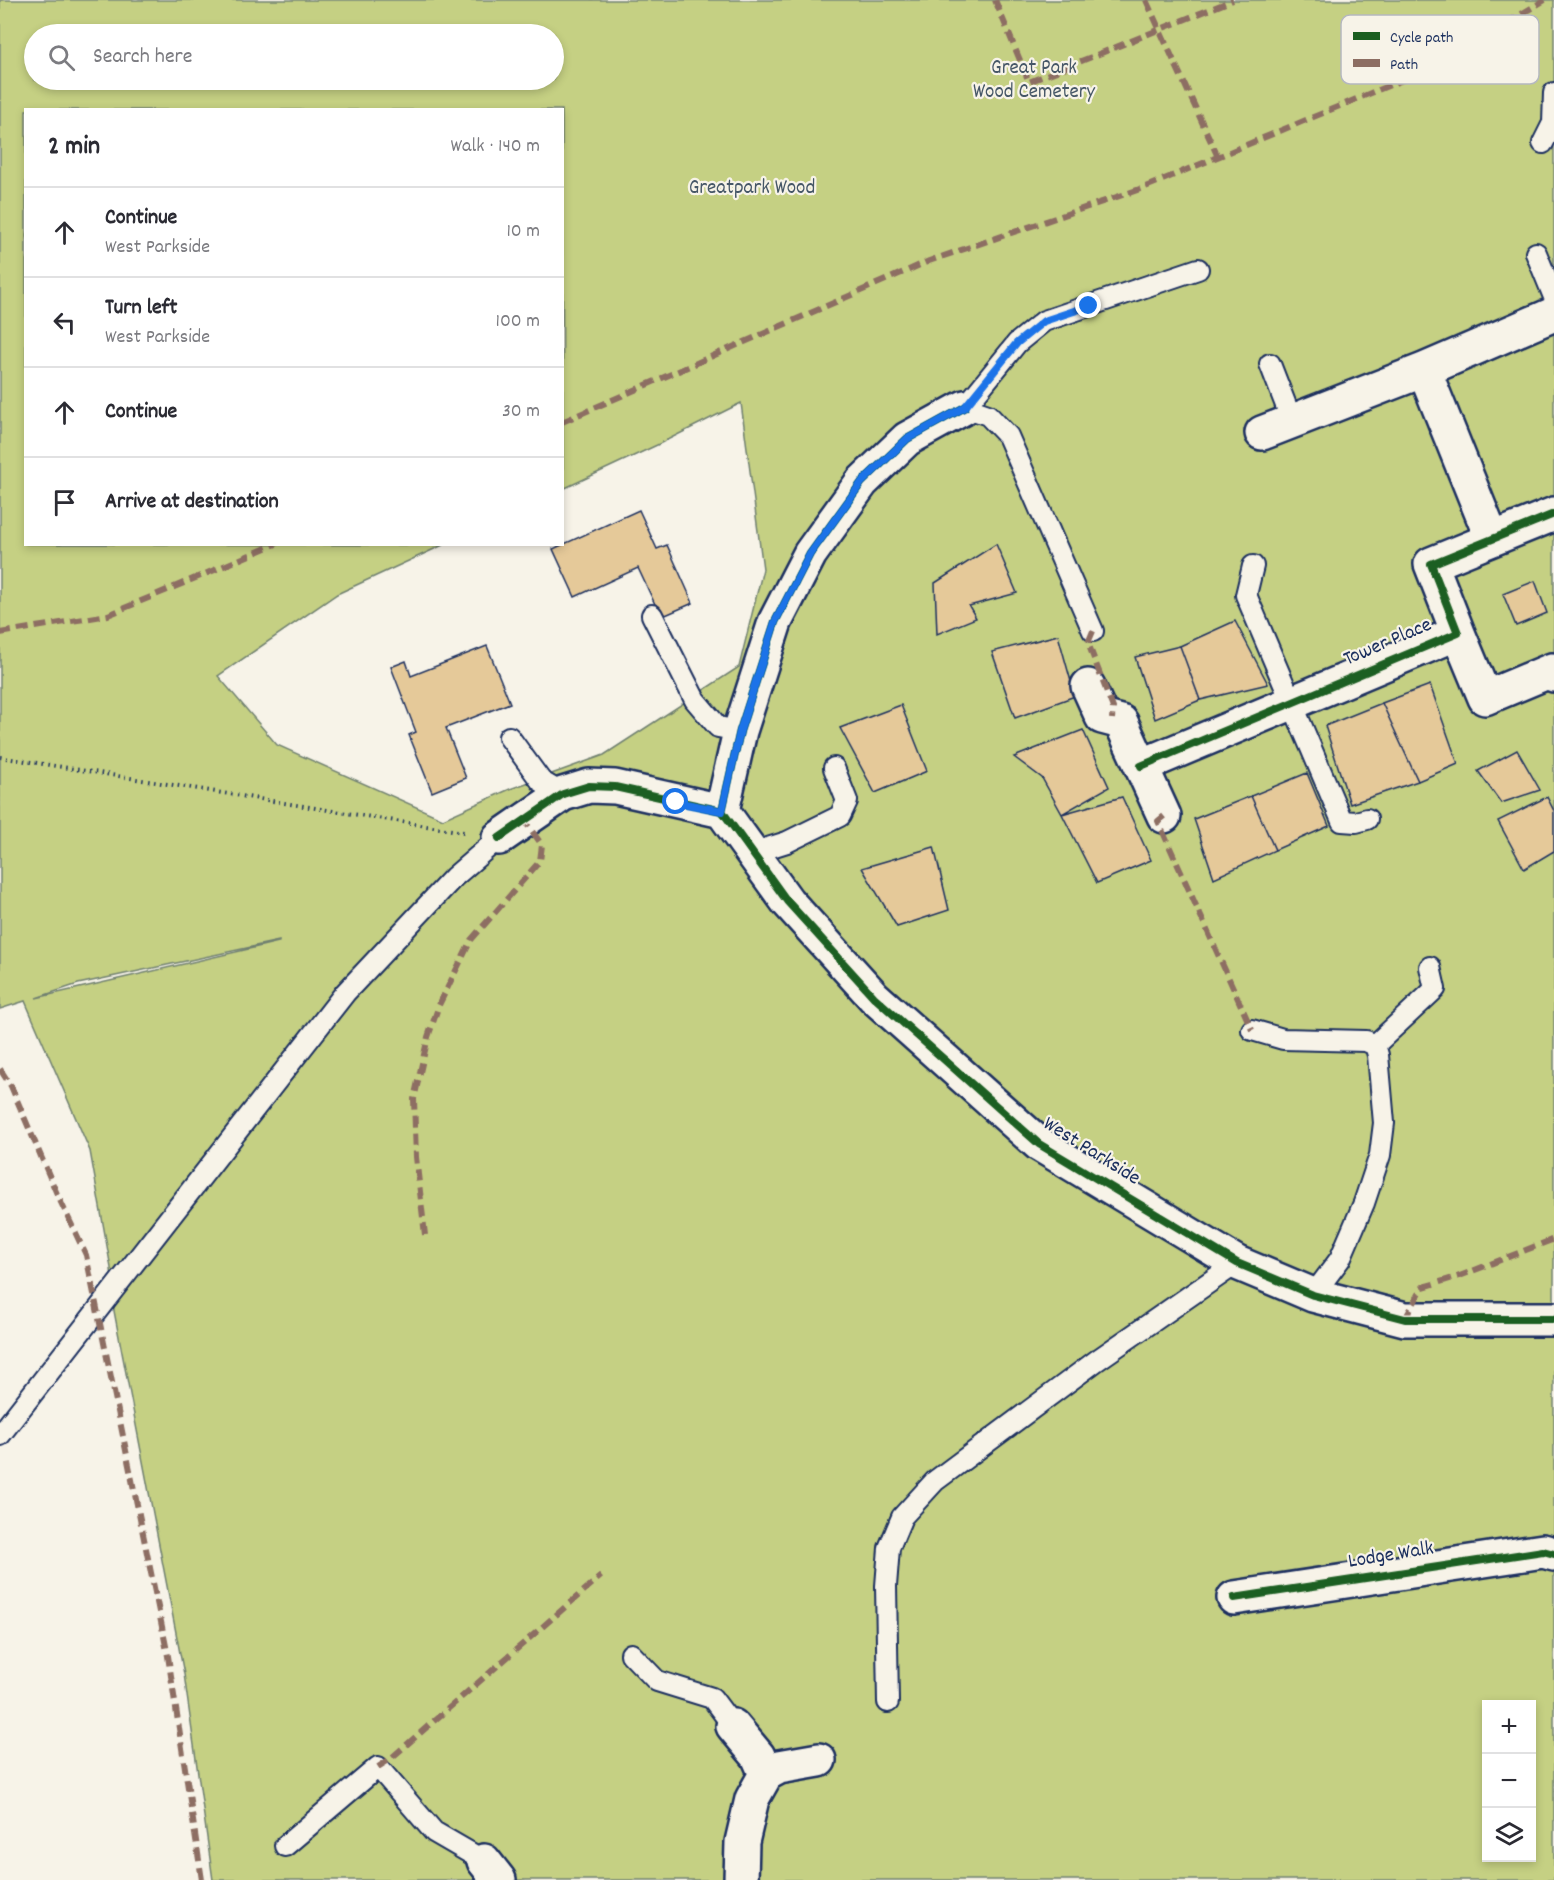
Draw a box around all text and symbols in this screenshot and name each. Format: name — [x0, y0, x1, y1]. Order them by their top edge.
legend — [1341, 15, 1539, 84]
search box — [24, 24, 564, 90]
text: Cycle path — [1390, 27, 1453, 50]
icon: search — [45, 41, 78, 74]
text: Search here — [93, 42, 192, 73]
park label: Great Park Wood Cemetery — [973, 54, 1095, 108]
text: Path — [1390, 54, 1418, 77]
text: 2 min — [48, 129, 100, 166]
text: Walk · 140 m — [451, 133, 540, 161]
park label: Greatpark Wood — [689, 174, 815, 204]
text: Continue — [105, 203, 177, 234]
icon: ahead — [48, 216, 81, 249]
text: 10 m — [506, 218, 540, 246]
text: West Parkside — [105, 234, 210, 262]
route end — [1075, 292, 1101, 318]
text: Turn left — [105, 293, 177, 324]
icon: left — [48, 306, 81, 339]
text: 100 m — [496, 308, 540, 336]
text: West Parkside — [105, 324, 210, 352]
icon: ahead — [48, 396, 81, 429]
text: Continue — [105, 397, 177, 428]
text: 30 m — [502, 398, 540, 426]
icon: arrive — [48, 486, 81, 519]
text: Arrive at destination — [105, 487, 279, 518]
street label: Tower Place — [1339, 611, 1437, 675]
route start — [662, 788, 688, 814]
street label: West Parkside — [1036, 1110, 1146, 1194]
street label: Lodge Walk — [1346, 1534, 1436, 1578]
map controls — [1482, 1700, 1536, 1862]
button: + — [1482, 1700, 1536, 1754]
button: − — [1482, 1754, 1536, 1808]
button: layers — [1482, 1808, 1536, 1862]

